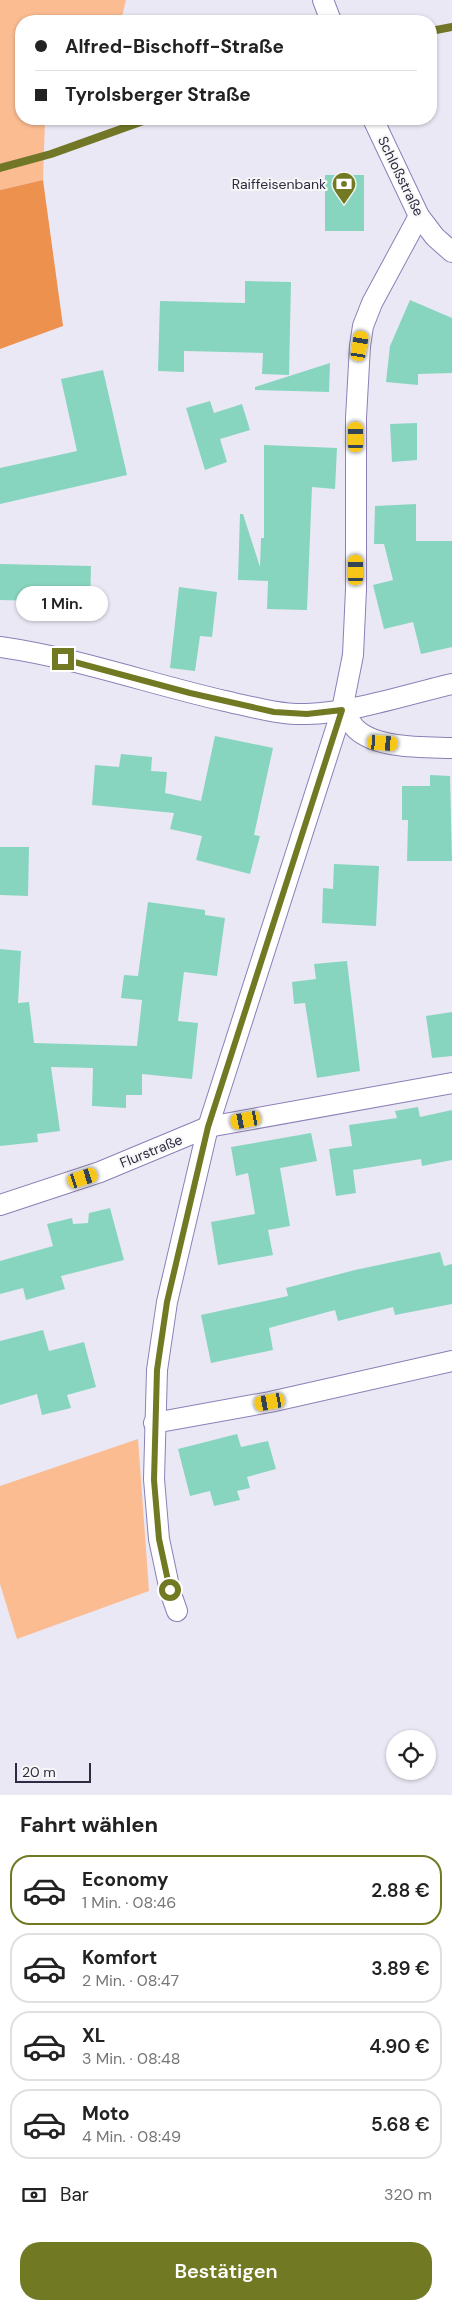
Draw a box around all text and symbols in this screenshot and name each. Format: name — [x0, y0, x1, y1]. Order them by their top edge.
text: Alfred-Bischoff-Straße — [65, 34, 284, 59]
text: Tyrolsberger Straße — [65, 82, 251, 107]
street label: Schloßstraße — [374, 133, 428, 219]
bank icon: Raiffeisenbank — [331, 171, 357, 205]
place label: Raiffeisenbank — [232, 175, 326, 193]
car — [350, 330, 369, 362]
car — [348, 422, 363, 452]
car — [348, 555, 363, 585]
callout: 1 Min. — [17, 586, 109, 622]
text: 1 Min. — [41, 593, 83, 614]
route end — [52, 648, 74, 670]
car — [367, 734, 398, 752]
car — [229, 1110, 262, 1130]
street label: Flurstraße — [117, 1130, 185, 1172]
car — [66, 1166, 99, 1190]
car — [253, 1392, 286, 1412]
route start — [159, 1579, 181, 1601]
map controls — [386, 1730, 436, 1780]
button: locate — [386, 1730, 436, 1780]
scale bar — [15, 1760, 91, 1783]
text: 20 m — [22, 1763, 56, 1781]
text: Fahrt wählen — [20, 1810, 158, 1839]
text: Economy — [82, 1867, 169, 1892]
icon: car — [22, 1868, 67, 1913]
text: 2.88 € — [371, 1878, 430, 1903]
text: 1 Min. · 08:46 — [82, 1892, 176, 1913]
text: Komfort — [82, 1945, 157, 1970]
icon: car — [22, 1946, 67, 1991]
text: 3.89 € — [371, 1956, 430, 1981]
text: 2 Min. · 08:47 — [82, 1970, 179, 1991]
text: XL — [82, 2023, 105, 2048]
icon: car — [22, 2024, 67, 2069]
text: 4.90 € — [369, 2034, 430, 2059]
text: 3 Min. · 08:48 — [82, 2048, 180, 2069]
text: Moto — [82, 2101, 130, 2126]
icon: car — [22, 2102, 67, 2147]
text: 5.68 € — [371, 2112, 430, 2137]
text: 4 Min. · 08:49 — [82, 2126, 181, 2147]
icon: cash — [20, 2181, 48, 2209]
text: Bar — [60, 2182, 89, 2207]
text: 320 m — [384, 2184, 432, 2205]
button: Bestätigen — [20, 2242, 432, 2300]

